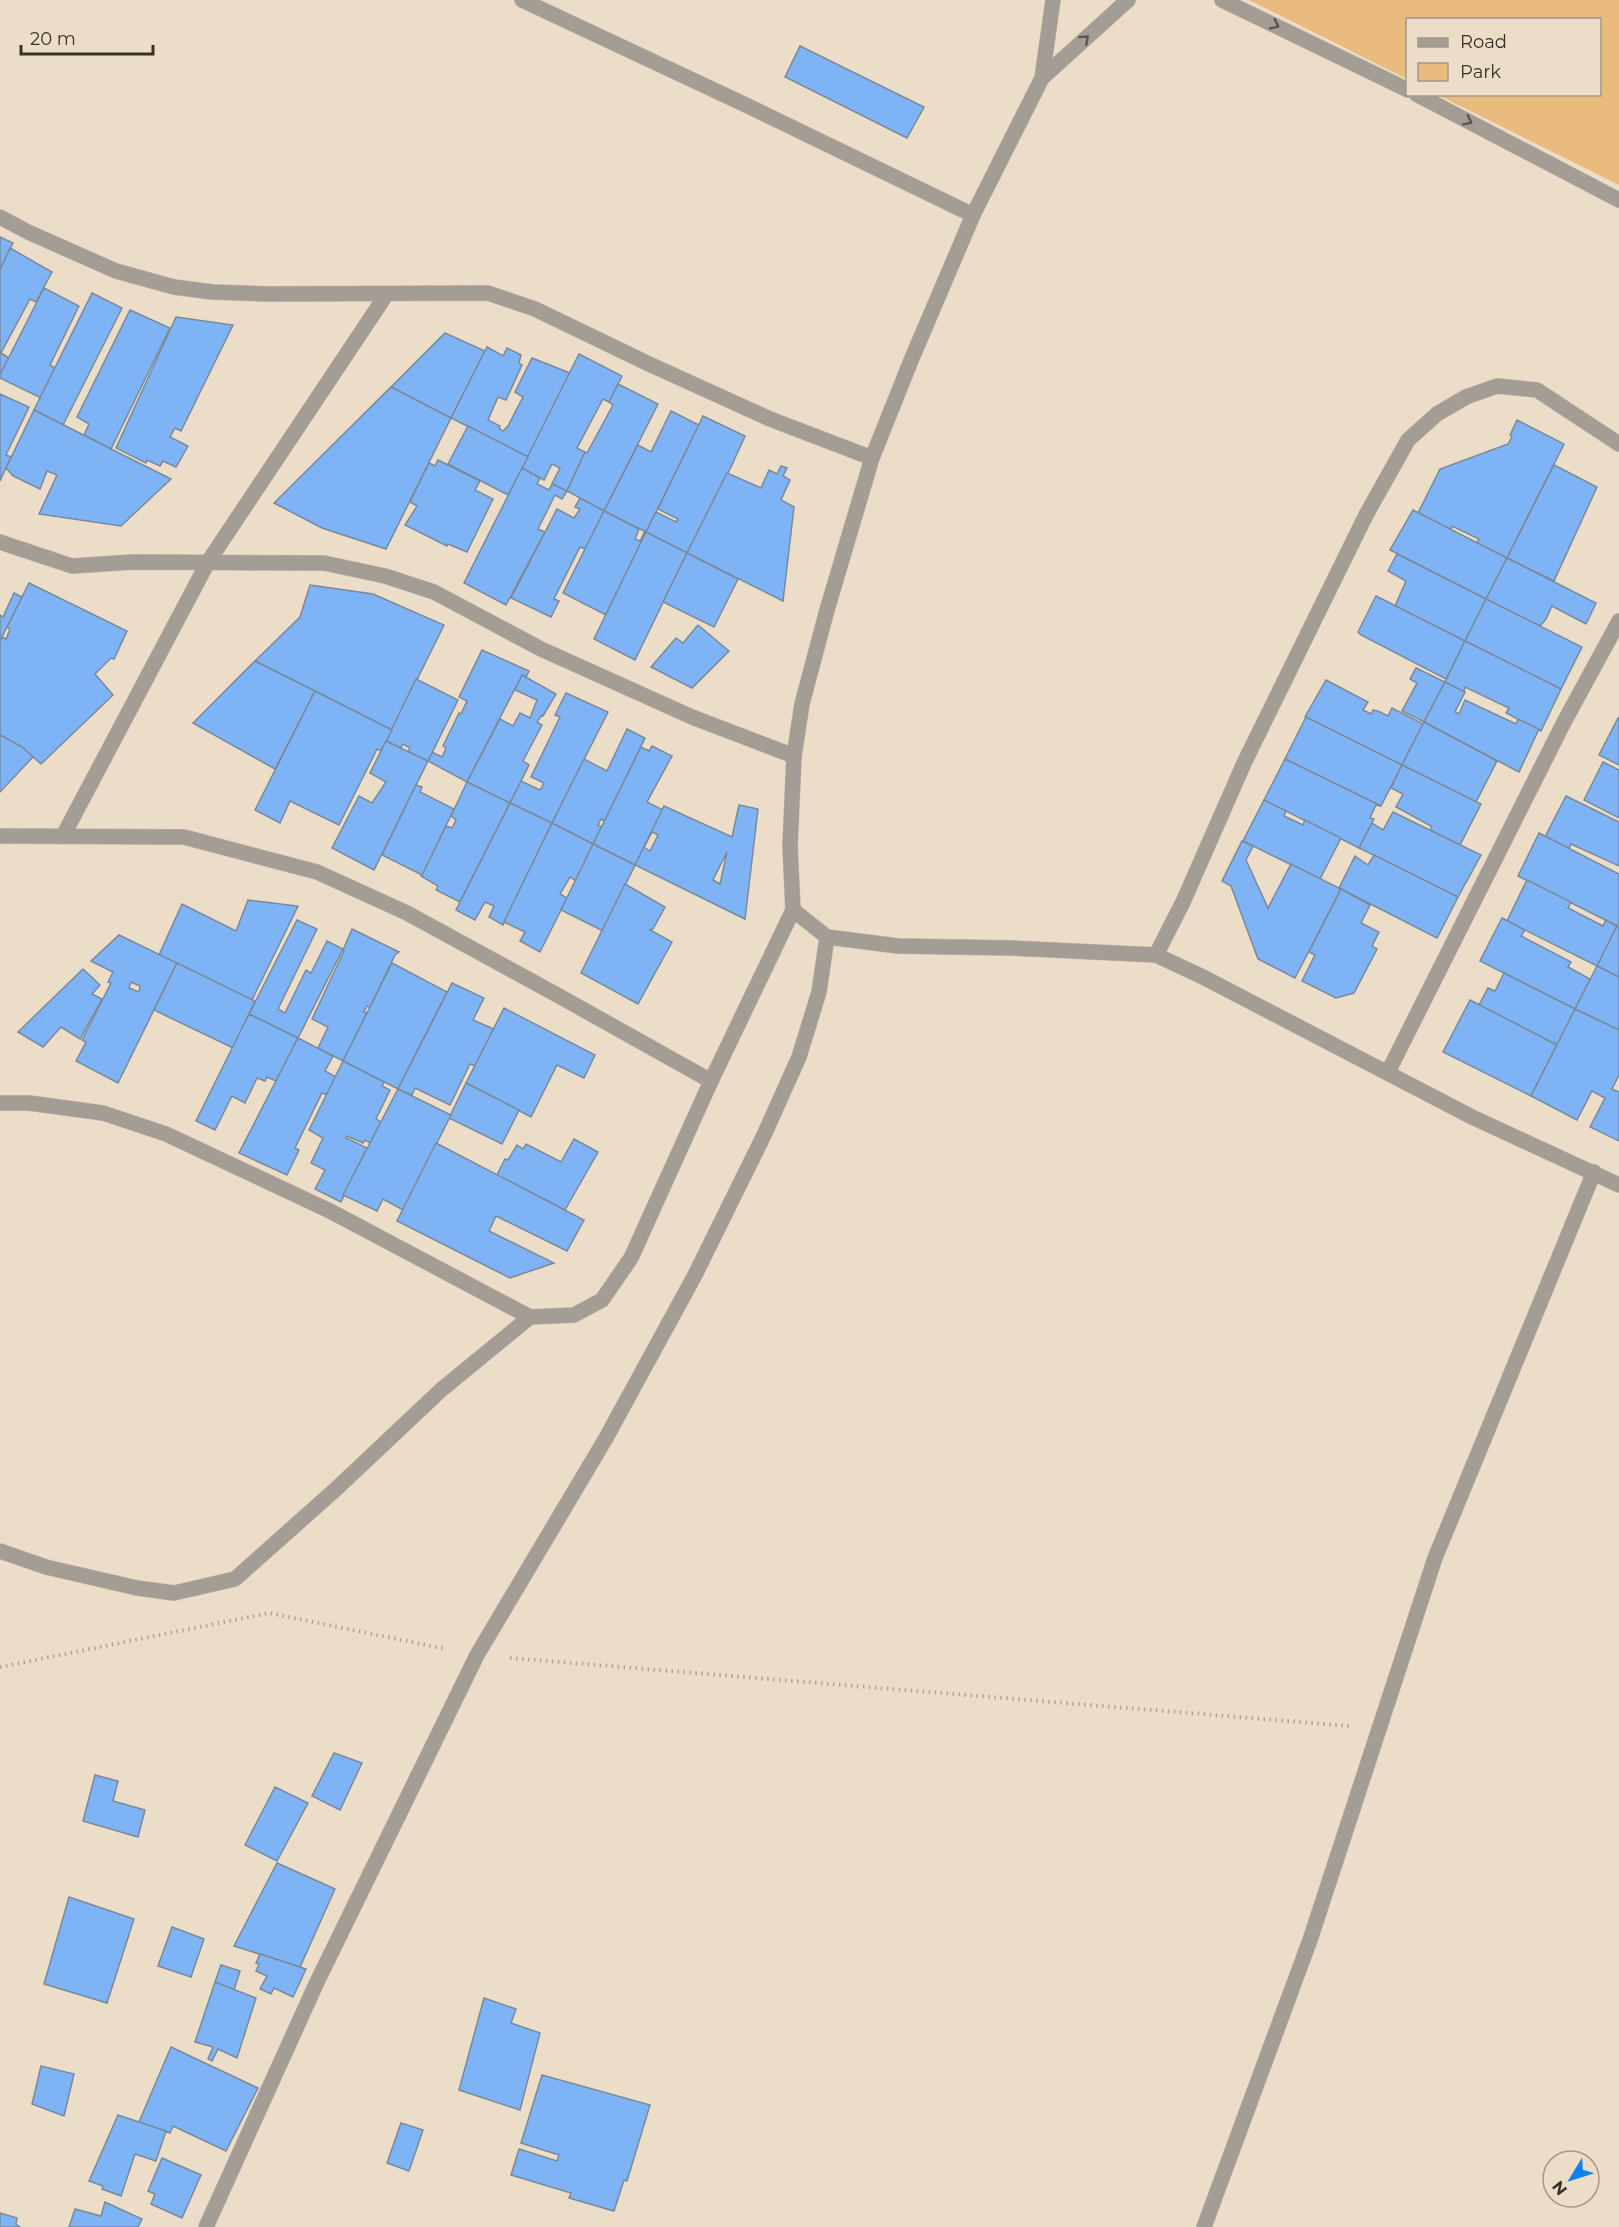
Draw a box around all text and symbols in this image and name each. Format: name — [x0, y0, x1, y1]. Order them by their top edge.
scale bar — [21, 18, 153, 56]
one-way arrow — [1269, 18, 1280, 30]
legend — [1406, 18, 1601, 96]
text: 20 m — [30, 28, 76, 50]
text: Road — [1460, 31, 1507, 53]
one-way arrow — [1078, 35, 1089, 46]
text: Park — [1460, 61, 1501, 83]
one-way arrow — [1461, 114, 1472, 126]
north arrow — [1541, 2149, 1601, 2209]
text: N — [1548, 2177, 1571, 2199]

